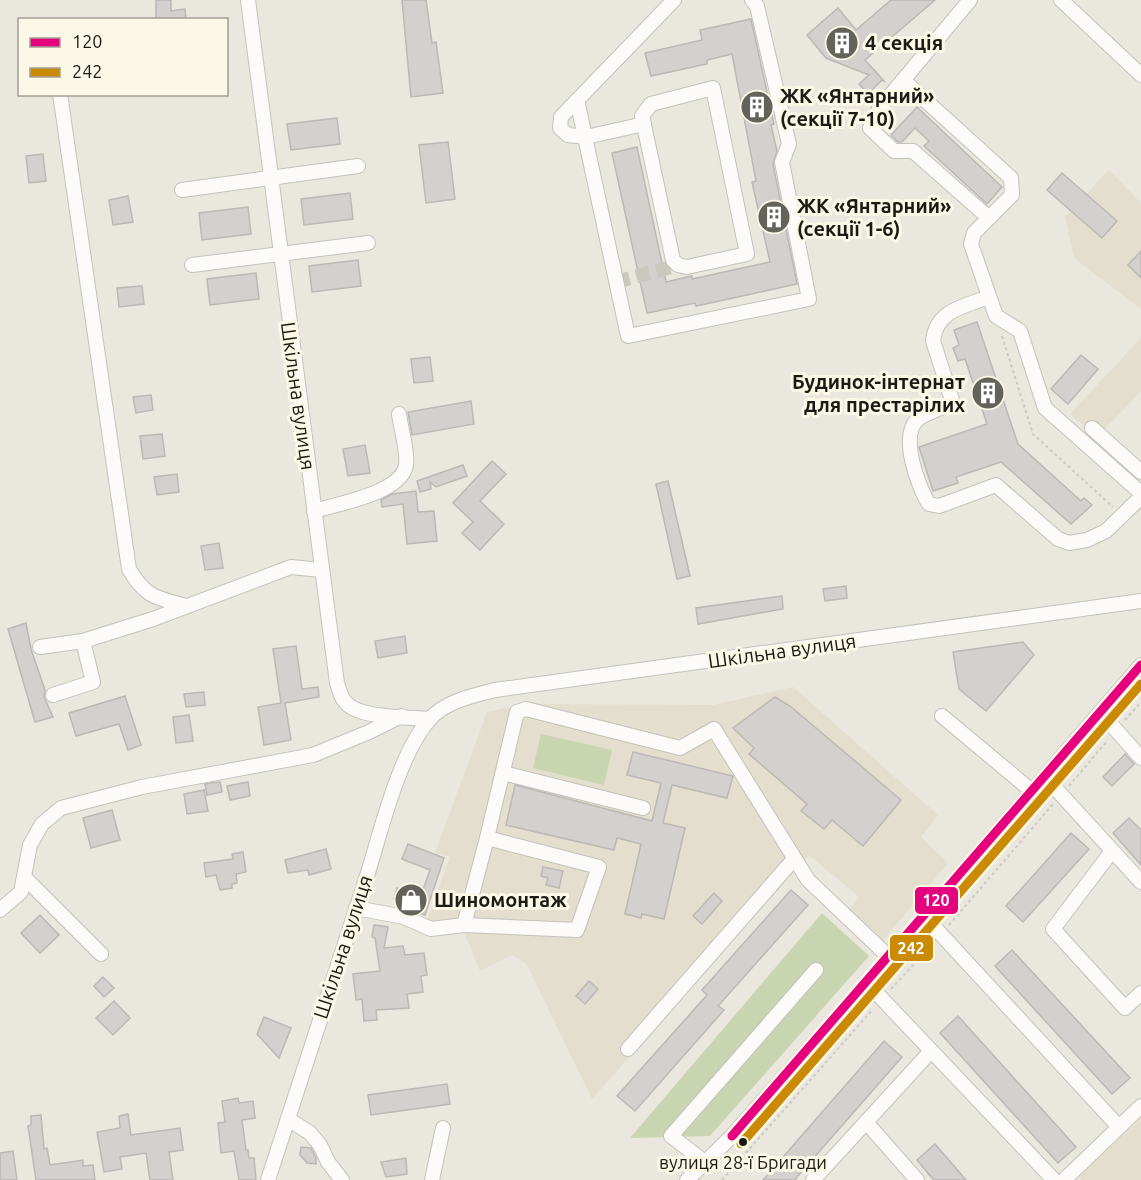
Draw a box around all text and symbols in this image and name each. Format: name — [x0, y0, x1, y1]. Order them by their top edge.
legend — [18, 18, 228, 96]
building icon: 4 секція — [824, 25, 860, 61]
text: 120 — [72, 31, 102, 51]
place label: 4 секція — [865, 31, 943, 54]
text: 242 — [72, 61, 102, 81]
place label: ЖК «Янтарний» (секції 7-10) — [780, 84, 934, 130]
building icon: ЖК «Янтарний» (секції 7-10) — [739, 89, 775, 125]
place label: ЖК «Янтарний» (секції 1-6) — [797, 194, 951, 240]
building icon: ЖК «Янтарний» (секції 1-6) — [756, 199, 792, 235]
street label: Шкільна вулиця — [277, 320, 320, 472]
place label: Будинок-інтернат для престарілих — [792, 370, 965, 416]
building icon: Будинок-інтернат для престарілих — [970, 375, 1006, 411]
street label: Шкільна вулиця — [706, 629, 858, 672]
street label: Шкільна вулиця — [308, 872, 377, 1021]
shop icon: Шиномонтаж — [393, 882, 429, 918]
line badge: 120 — [914, 886, 959, 915]
place label: Шиномонтаж — [434, 888, 567, 911]
text: 120 — [922, 891, 950, 909]
line badge: 242 — [889, 934, 934, 962]
text: 242 — [897, 939, 925, 957]
marker: вулиця 28-ї Бригади — [737, 1136, 749, 1148]
place label: вулиця 28-ї Бригади — [659, 1152, 827, 1172]

